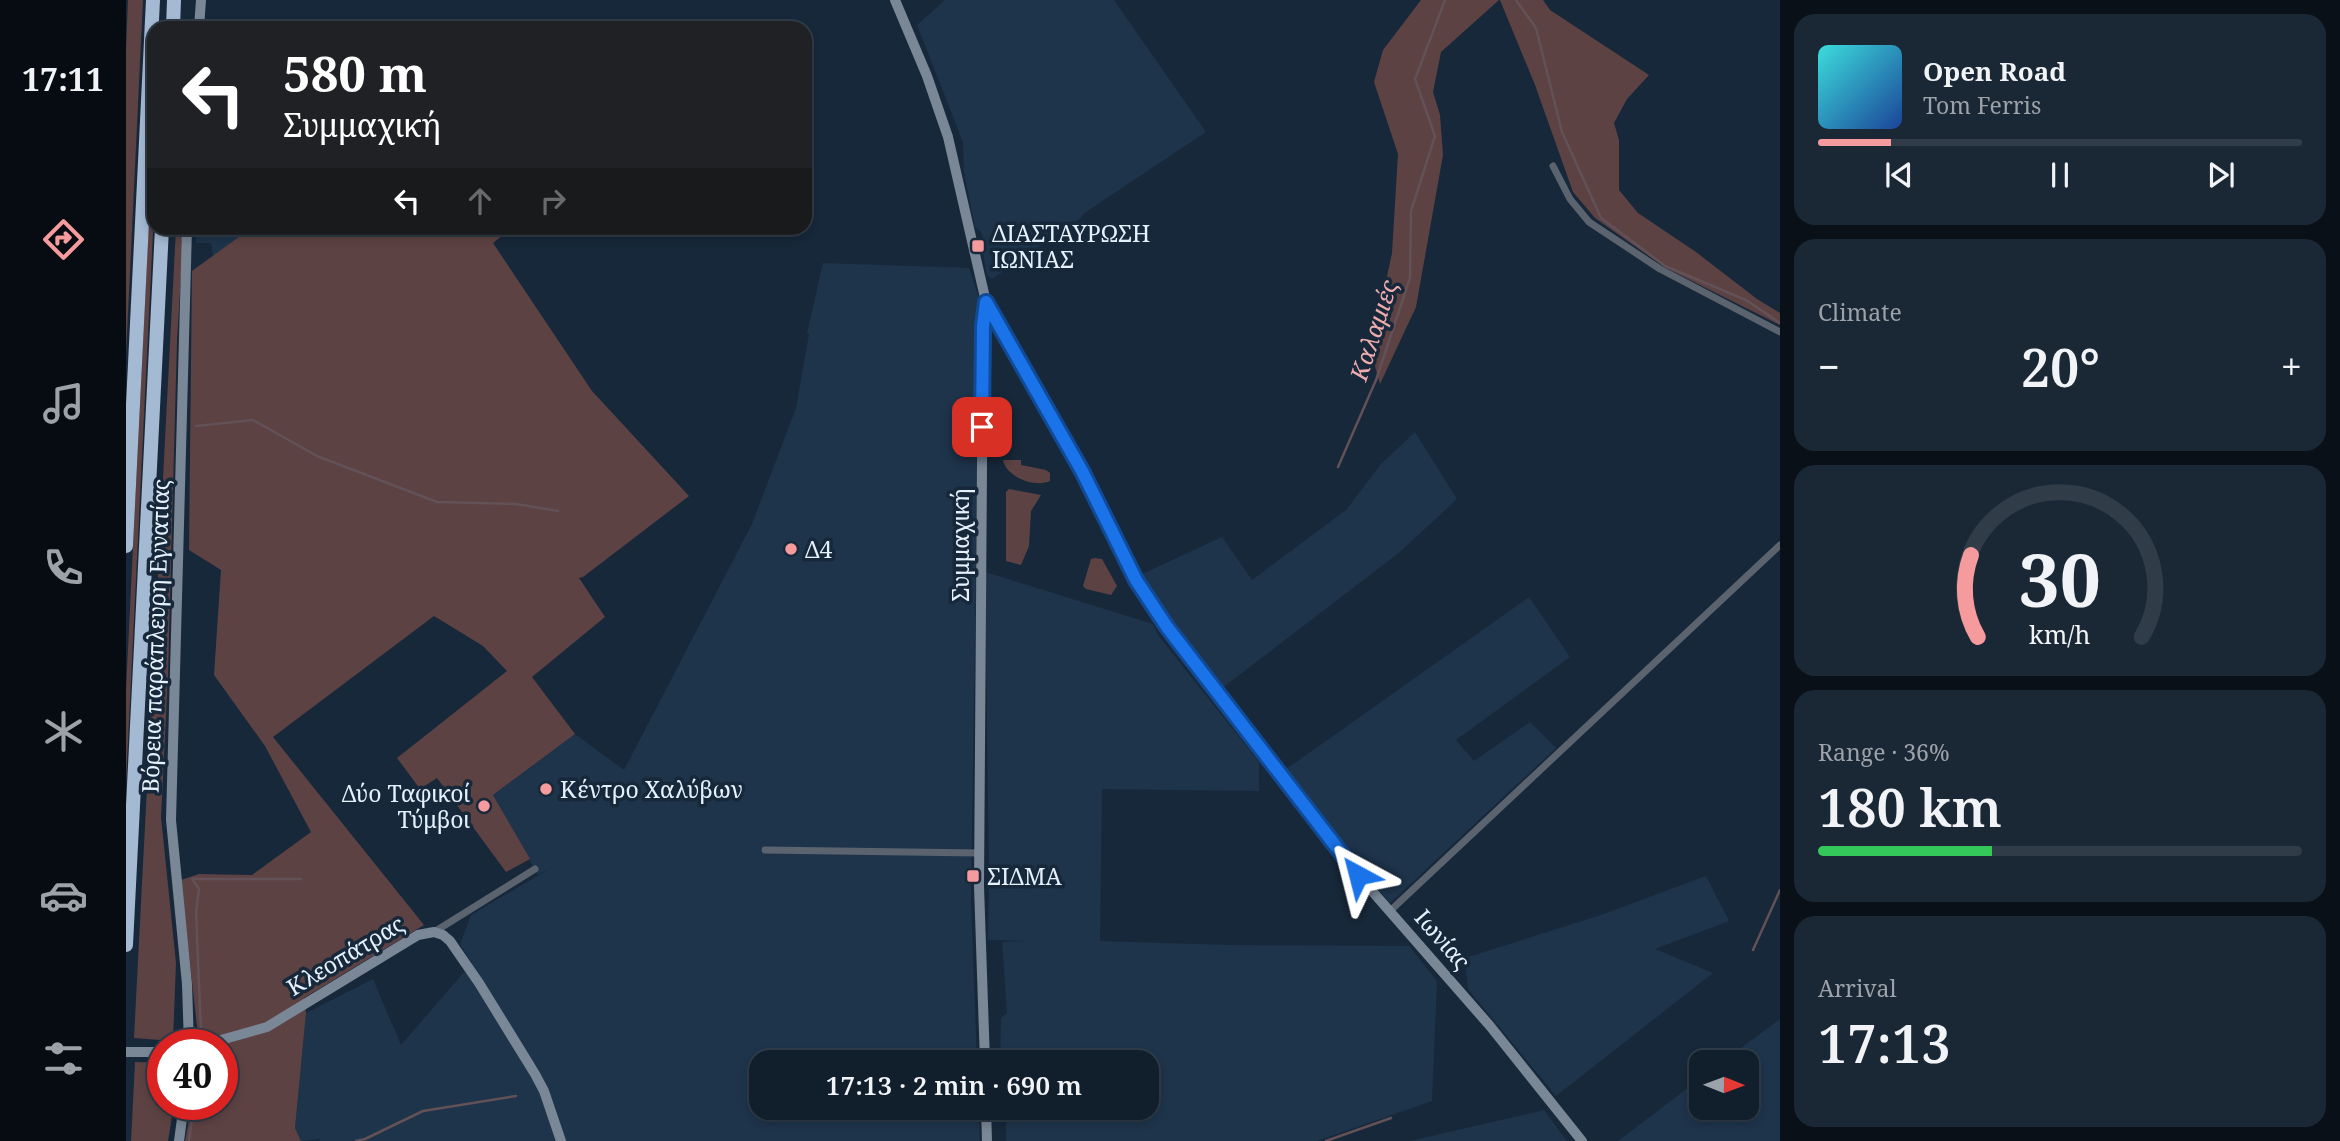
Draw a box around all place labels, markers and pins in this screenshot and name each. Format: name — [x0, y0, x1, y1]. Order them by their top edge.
place label: ΔΙΑΣΤΑΥΡΩΣΗ ΙΩΝΙΑΣ — [992, 217, 1150, 275]
marker: ΔΙΑΣΤΑΥΡΩΣΗ ΙΩΝΙΑΣ — [970, 238, 986, 254]
pin — [952, 397, 1012, 457]
place label: Δ4 — [805, 533, 833, 565]
marker: Δ4 — [783, 541, 799, 557]
place label: Κέντρο Χαλύβων — [560, 773, 743, 805]
place label: Δύο Ταφικοί Τύμβοι — [342, 777, 470, 835]
marker: Κέντρο Χαλύβων — [538, 781, 554, 797]
marker: Δύο Ταφικοί Τύμβοι — [476, 798, 492, 814]
place label: ΣΙΔΜΑ — [987, 860, 1063, 892]
marker: ΣΙΔΜΑ — [965, 868, 981, 884]

